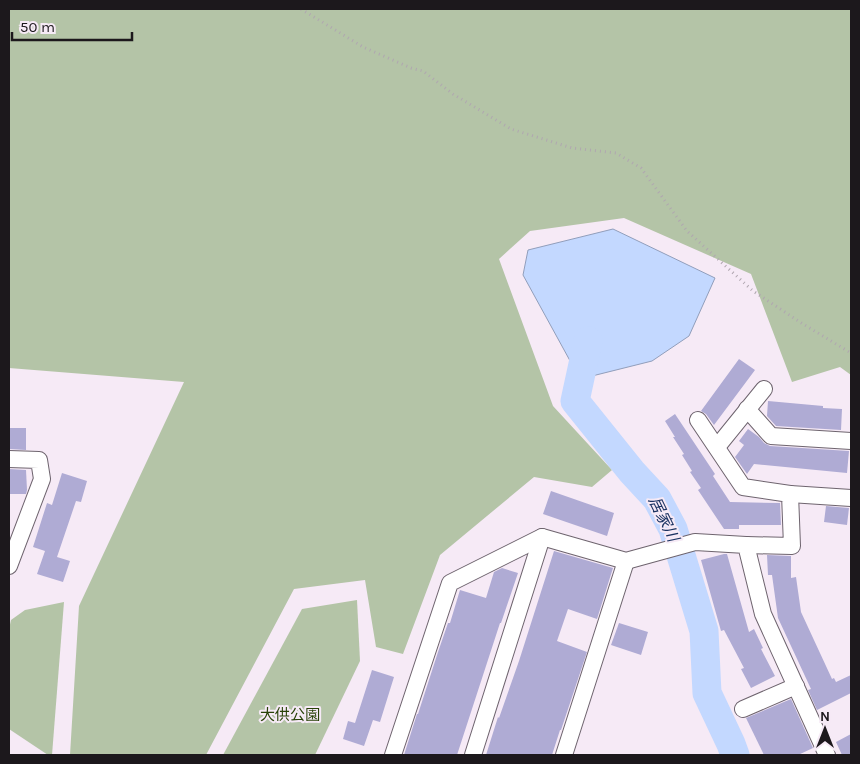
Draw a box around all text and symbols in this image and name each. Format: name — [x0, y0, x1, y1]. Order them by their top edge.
scale bar — [12, 10, 132, 42]
text: 50 m — [20, 18, 55, 36]
water label: 居家川 — [645, 493, 684, 547]
north arrow — [800, 704, 850, 754]
park label: 大供公園 — [260, 706, 320, 724]
text: N — [820, 708, 830, 725]

